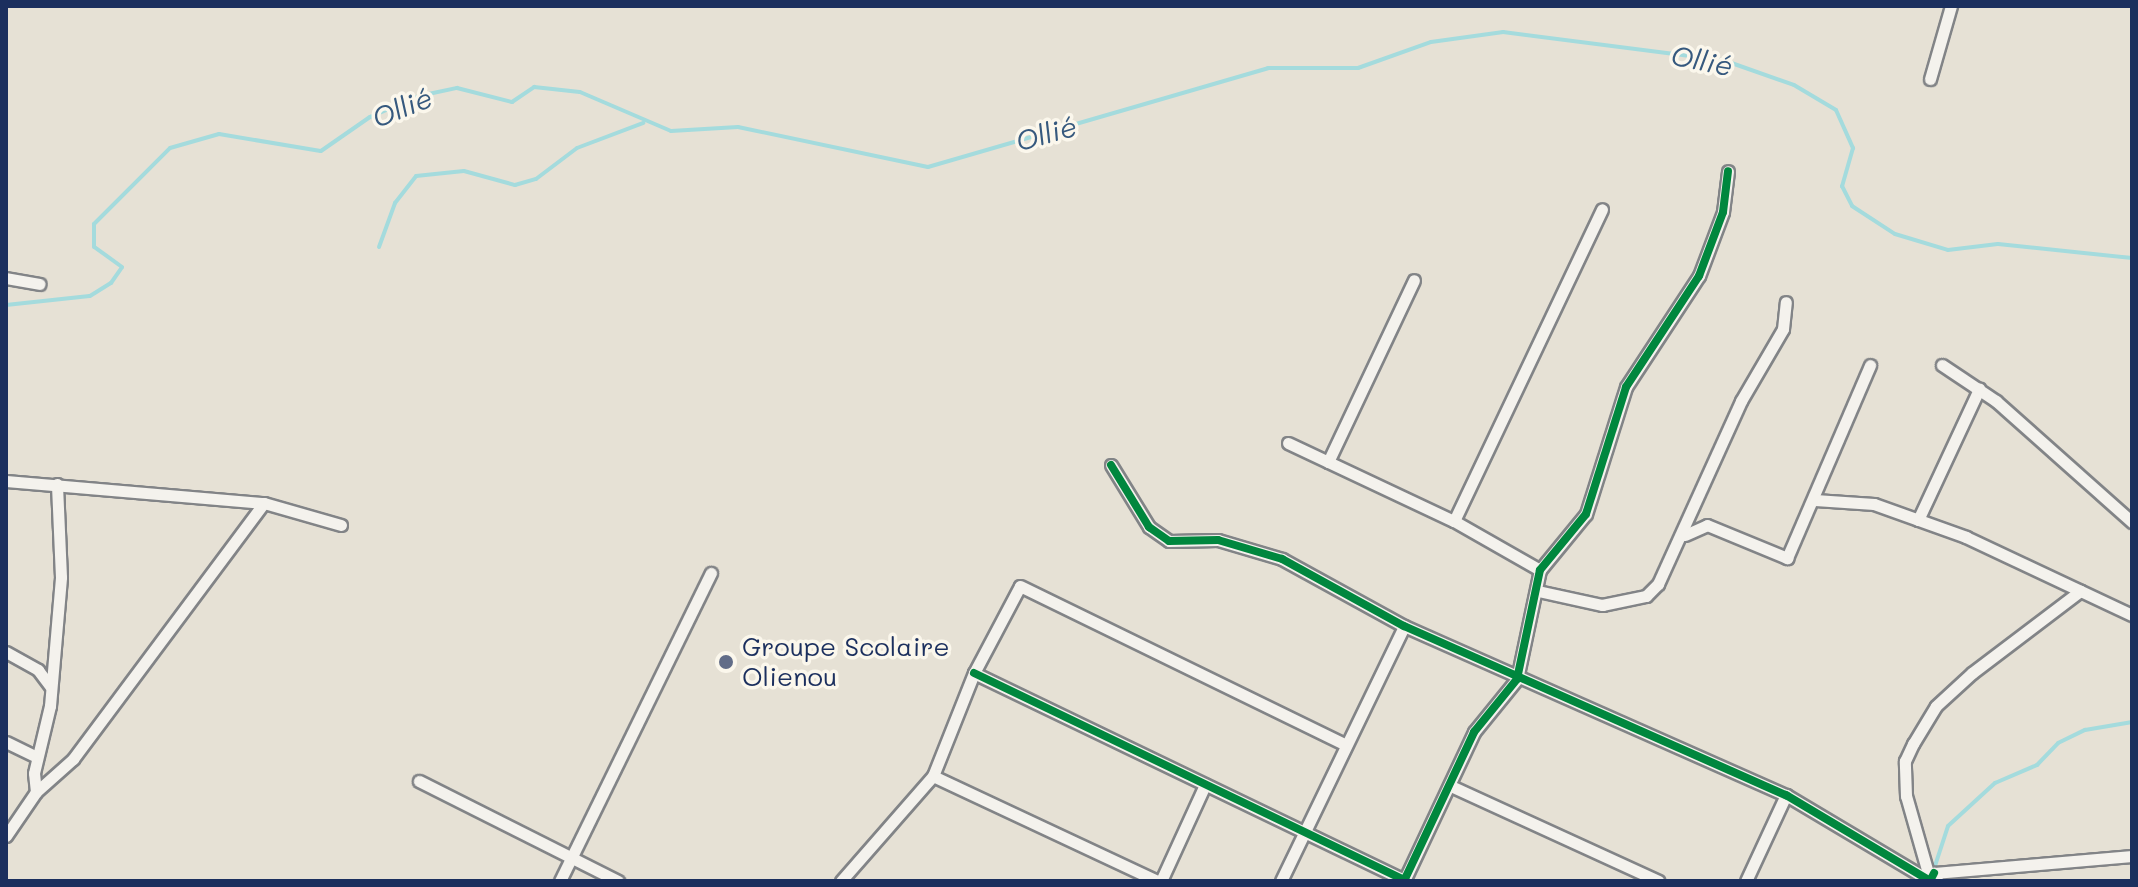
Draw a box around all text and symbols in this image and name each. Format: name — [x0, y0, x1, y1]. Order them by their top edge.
water label: Ollié — [1668, 38, 1736, 82]
water label: Ollié — [367, 80, 437, 134]
water label: Ollié — [1012, 108, 1080, 158]
place label: Groupe Scolaire Olienou — [742, 631, 950, 692]
marker: Groupe Scolaire Olienou — [717, 653, 735, 671]

